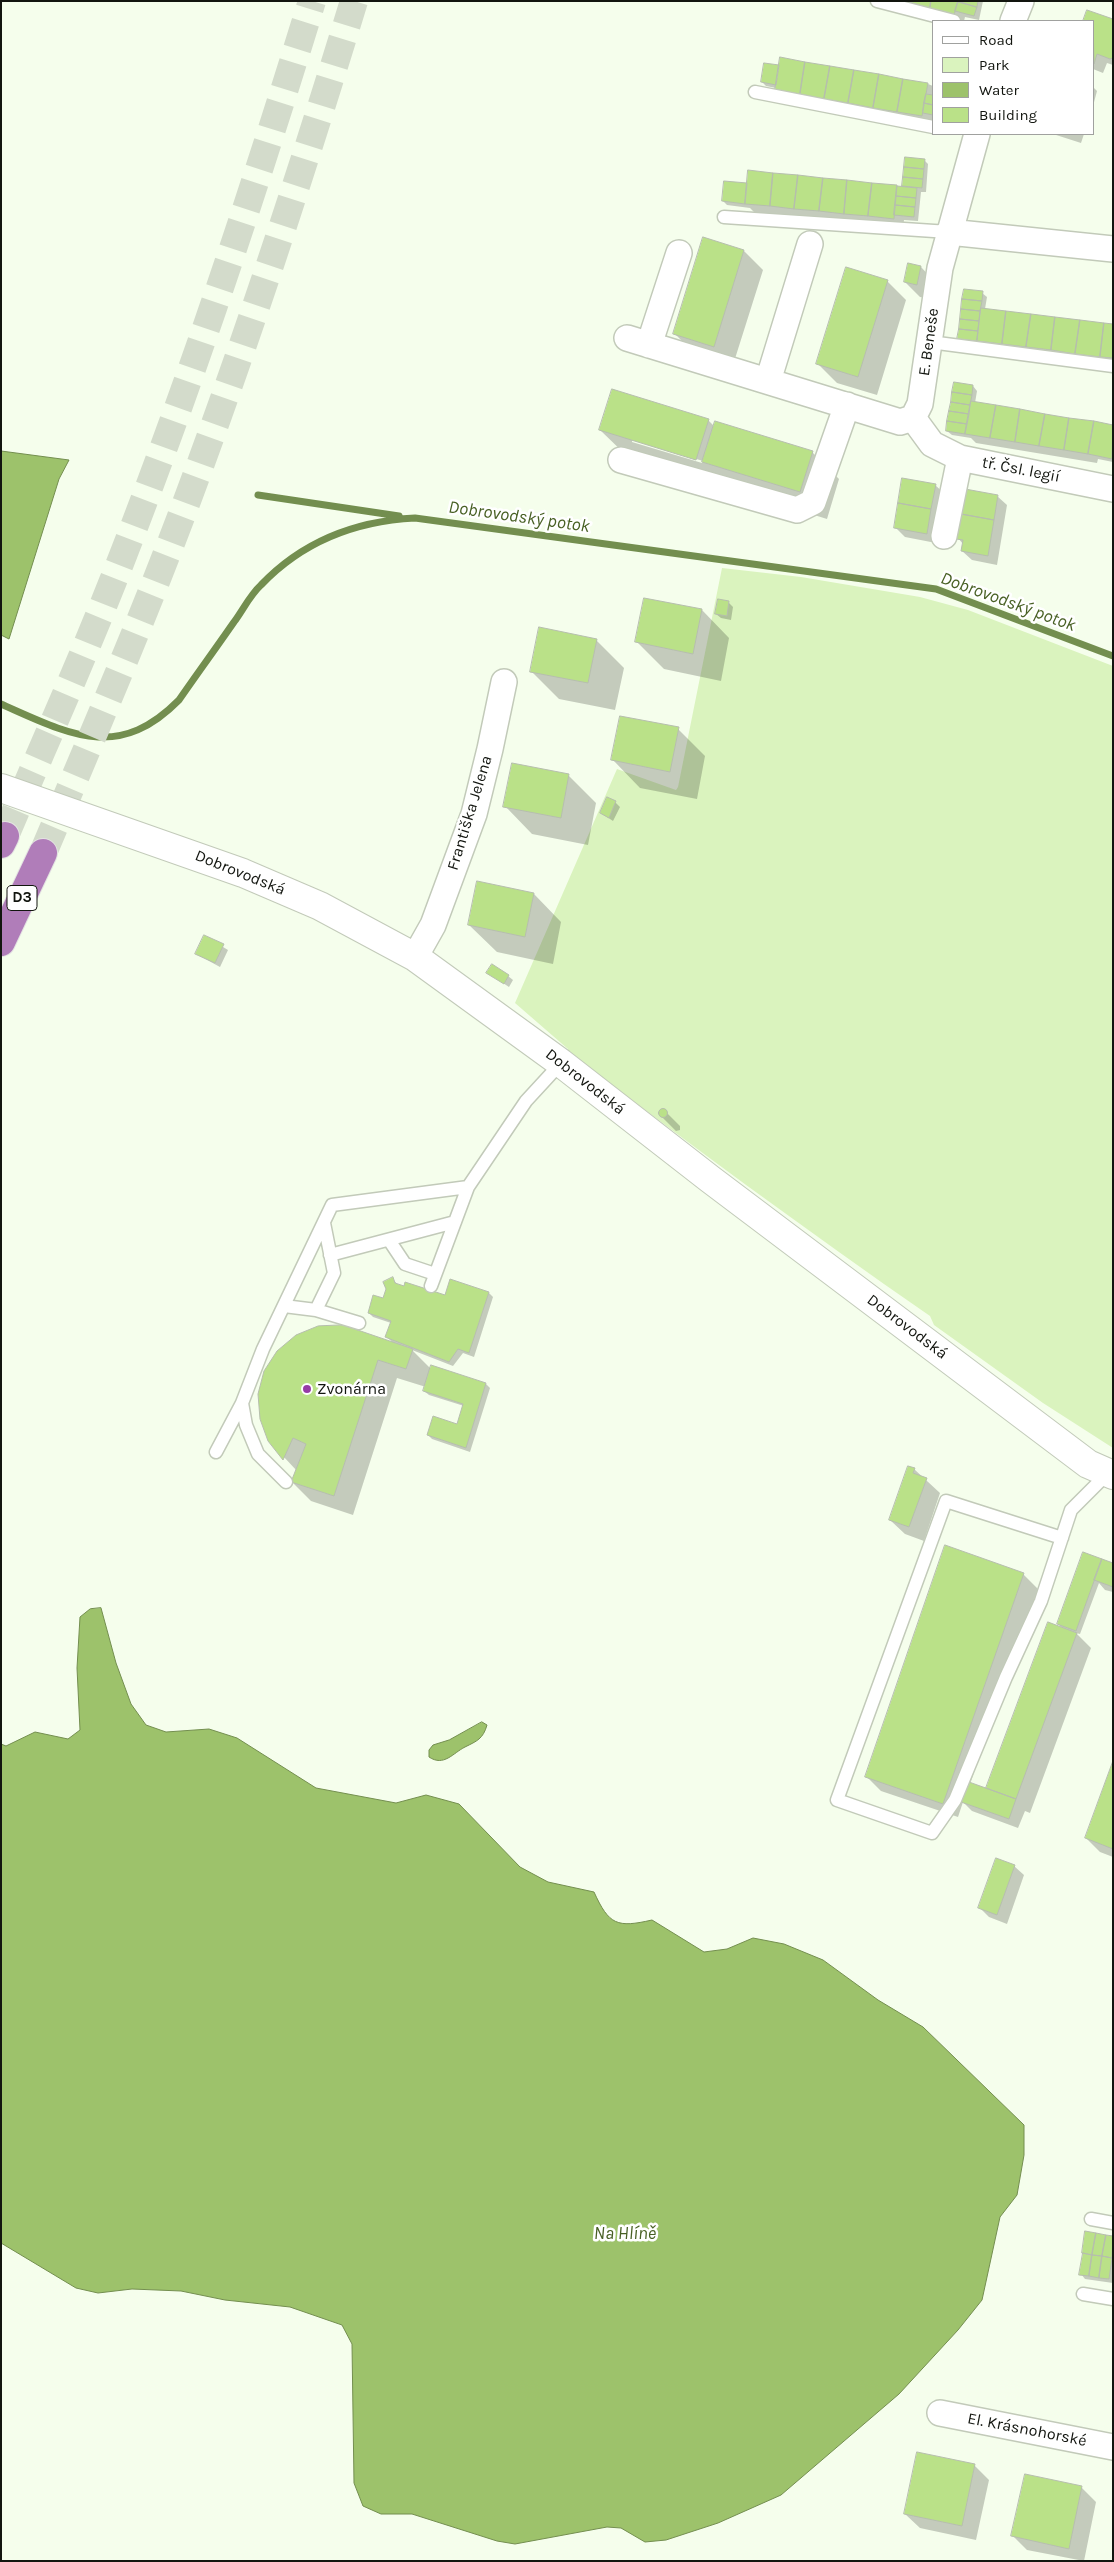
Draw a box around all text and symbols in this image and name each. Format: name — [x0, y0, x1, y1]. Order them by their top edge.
legend — [932, 20, 1094, 135]
text: Road — [979, 31, 1014, 49]
text: Park — [979, 56, 1009, 74]
text: Water — [979, 81, 1019, 99]
text: Building — [979, 106, 1037, 124]
street label: E. Beneše — [915, 307, 943, 377]
street label: tř. Čsl. legií — [980, 453, 1062, 487]
water label: Dobrovodský potok — [447, 496, 591, 538]
water label: Dobrovodský potok — [937, 568, 1079, 636]
street label: Františka Jelena — [443, 753, 497, 873]
street label: Dobrovodská — [192, 846, 288, 900]
road number: D3 — [7, 886, 37, 910]
street label: Dobrovodská — [541, 1045, 629, 1119]
street label: Dobrovodská — [863, 1291, 951, 1363]
place label: Zvonárna — [317, 1379, 386, 1399]
marker: Zvonárna — [301, 1383, 313, 1395]
water label: Na Hlíně — [594, 2223, 656, 2245]
street label: El. Krásnohorské — [966, 2409, 1088, 2451]

